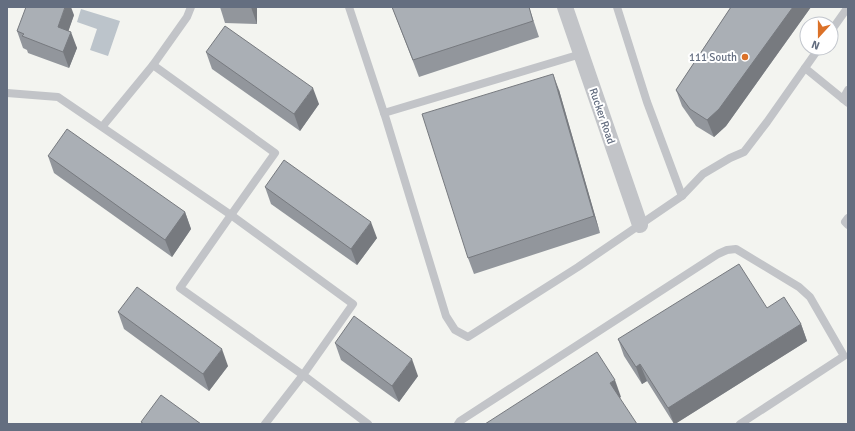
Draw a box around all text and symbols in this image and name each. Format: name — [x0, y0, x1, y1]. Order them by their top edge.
north arrow — [799, 16, 839, 56]
text: N — [810, 37, 821, 52]
place label: 111 South — [689, 51, 737, 64]
marker: 111 South — [740, 52, 750, 62]
street label: Rucker Road — [586, 86, 618, 146]

